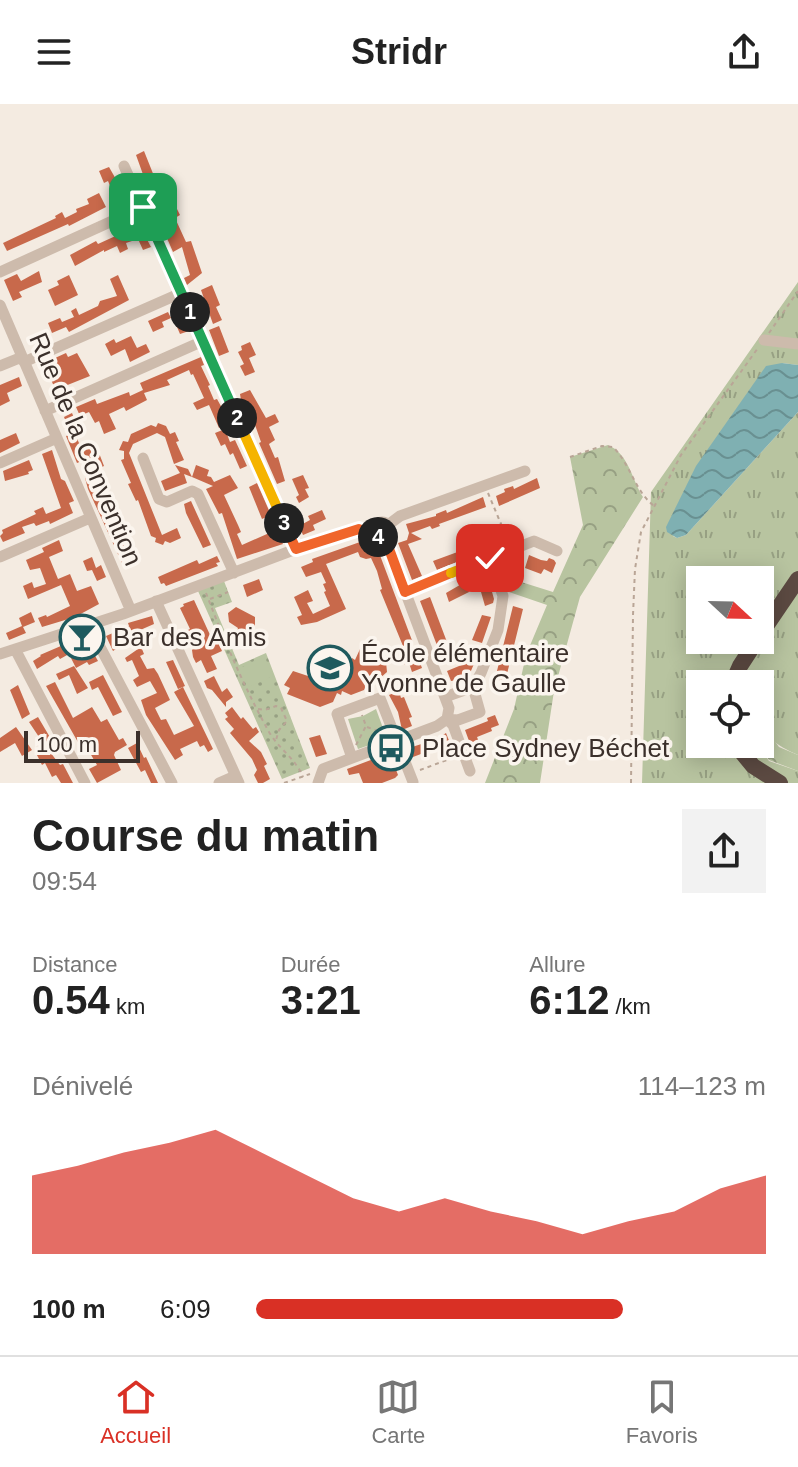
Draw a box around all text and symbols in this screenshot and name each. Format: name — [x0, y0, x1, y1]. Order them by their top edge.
icon: menu — [32, 30, 76, 74]
icon: share — [722, 30, 766, 74]
text: Stridr — [351, 31, 447, 72]
pin — [109, 173, 177, 241]
icon: arrive — [121, 185, 165, 229]
pin: 1 — [170, 292, 210, 332]
text: 1 — [184, 299, 196, 324]
street label: Rue de la Convention — [23, 328, 149, 570]
pin: 2 — [217, 398, 257, 438]
text: 2 — [231, 405, 243, 430]
pin: 3 — [264, 503, 304, 543]
text: 3 — [278, 510, 290, 535]
pin: 4 — [358, 517, 398, 557]
text: 4 — [372, 524, 384, 549]
pin — [456, 524, 524, 592]
icon: check — [468, 536, 512, 580]
north arrow — [686, 566, 774, 654]
map controls — [686, 566, 774, 758]
bar icon: Bar des Amis — [58, 613, 106, 661]
place label: Bar des Amis — [113, 622, 266, 652]
place label: École élémentaire Yvonne de Gaulle — [361, 638, 569, 698]
school or university icon: École élémentaire Yvonne de Gaulle — [306, 644, 354, 692]
button: locate — [686, 670, 774, 758]
bus stop icon: Place Sydney Béchet — [367, 724, 415, 772]
scale bar — [24, 727, 140, 763]
text: 100 m — [36, 732, 97, 757]
place label: Place Sydney Béchet — [422, 733, 670, 763]
button: share — [682, 809, 766, 893]
text: Course du matin — [32, 811, 379, 860]
text: 09:54 — [32, 866, 97, 896]
text: Distance — [32, 952, 118, 977]
text: Durée — [281, 952, 341, 977]
text: Allure — [529, 952, 586, 977]
text: 0.54 — [32, 978, 110, 1022]
text: 3:21 — [281, 978, 361, 1022]
text: 6:12 — [529, 978, 609, 1022]
text: km — [110, 994, 145, 1019]
text: /km — [609, 994, 651, 1019]
text: Dénivelé — [32, 1071, 133, 1101]
text: 114–123 m — [638, 1071, 766, 1101]
text: 100 m — [32, 1294, 106, 1324]
text: 6:09 — [160, 1294, 211, 1324]
tab: Accueil — [100, 1375, 171, 1449]
tab: Carte — [371, 1375, 425, 1449]
tab: Favoris — [626, 1375, 698, 1449]

